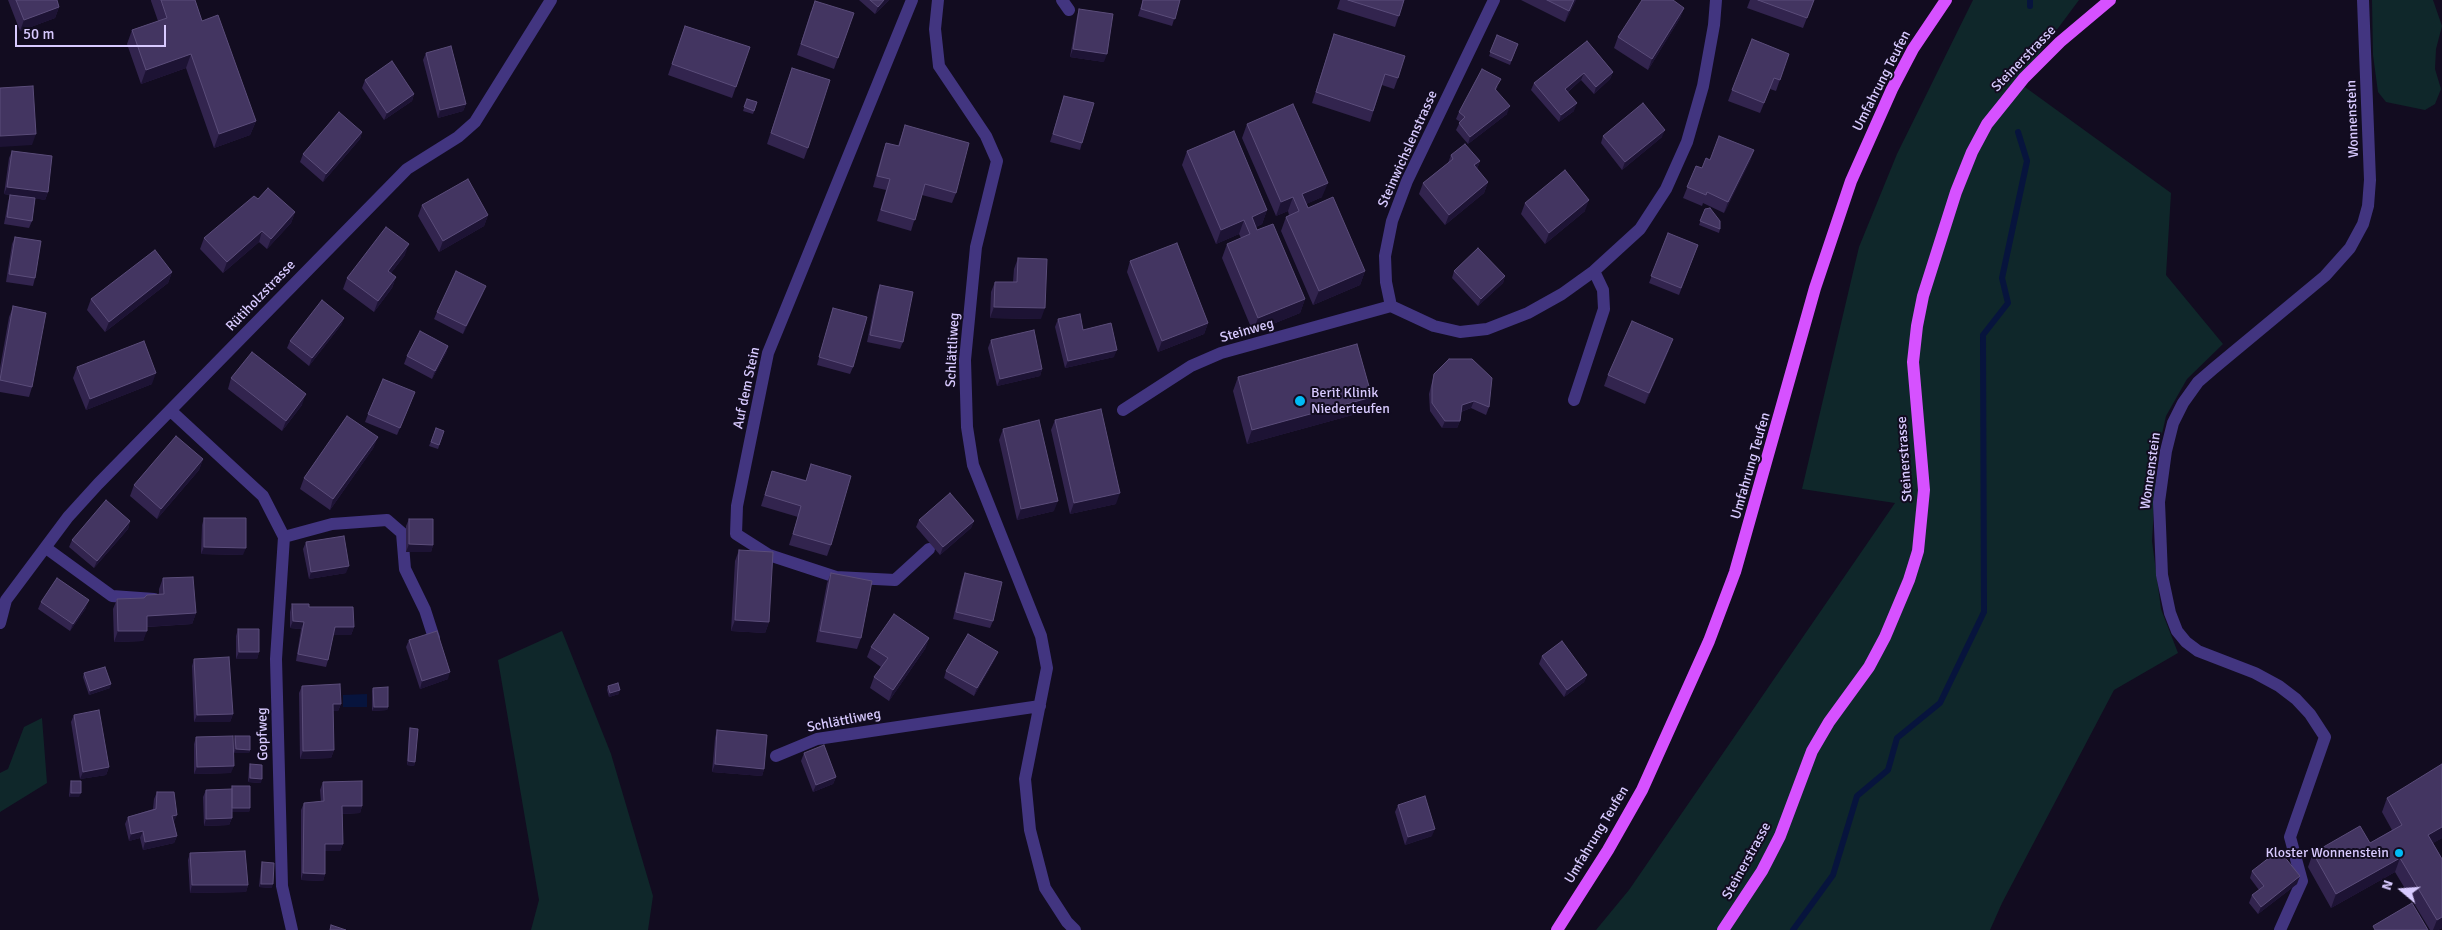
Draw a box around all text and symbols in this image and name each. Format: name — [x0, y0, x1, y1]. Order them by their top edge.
scale bar — [18, 15, 169, 47]
street label: Steinerstrasse — [1988, 22, 2060, 96]
text: 50 m — [23, 25, 54, 43]
street label: Umfahrung Teufen — [1849, 28, 1915, 134]
street label: Wonnenstein — [2343, 80, 2363, 158]
street label: Steinwichslenstrasse — [1375, 88, 1441, 210]
street label: Rütiholzstrasse — [223, 257, 299, 335]
street label: Schlättliweg — [943, 312, 963, 388]
street label: Steinweg — [1218, 315, 1276, 347]
street label: Auf dem Stein — [730, 345, 764, 431]
place label: Berit Klinik Niederteufen — [1311, 385, 1390, 418]
marker: Berit Klinik Niederteufen — [1293, 394, 1307, 408]
street label: Umfahrung Teufen — [1728, 411, 1774, 521]
street label: Steinerstrasse — [1894, 416, 1916, 502]
street label: Wonnenstein — [2137, 431, 2165, 511]
street label: Schlättliweg — [806, 706, 882, 736]
street label: Gopfweg — [254, 707, 272, 761]
street label: Umfahrung Teufen — [1561, 783, 1633, 887]
street label: Steinerstrasse — [1719, 820, 1775, 902]
place label: Kloster Wonnenstein — [2265, 845, 2389, 861]
marker: Kloster Wonnenstein — [2393, 847, 2405, 859]
north arrow — [2377, 865, 2427, 915]
text: N — [2378, 878, 2397, 892]

